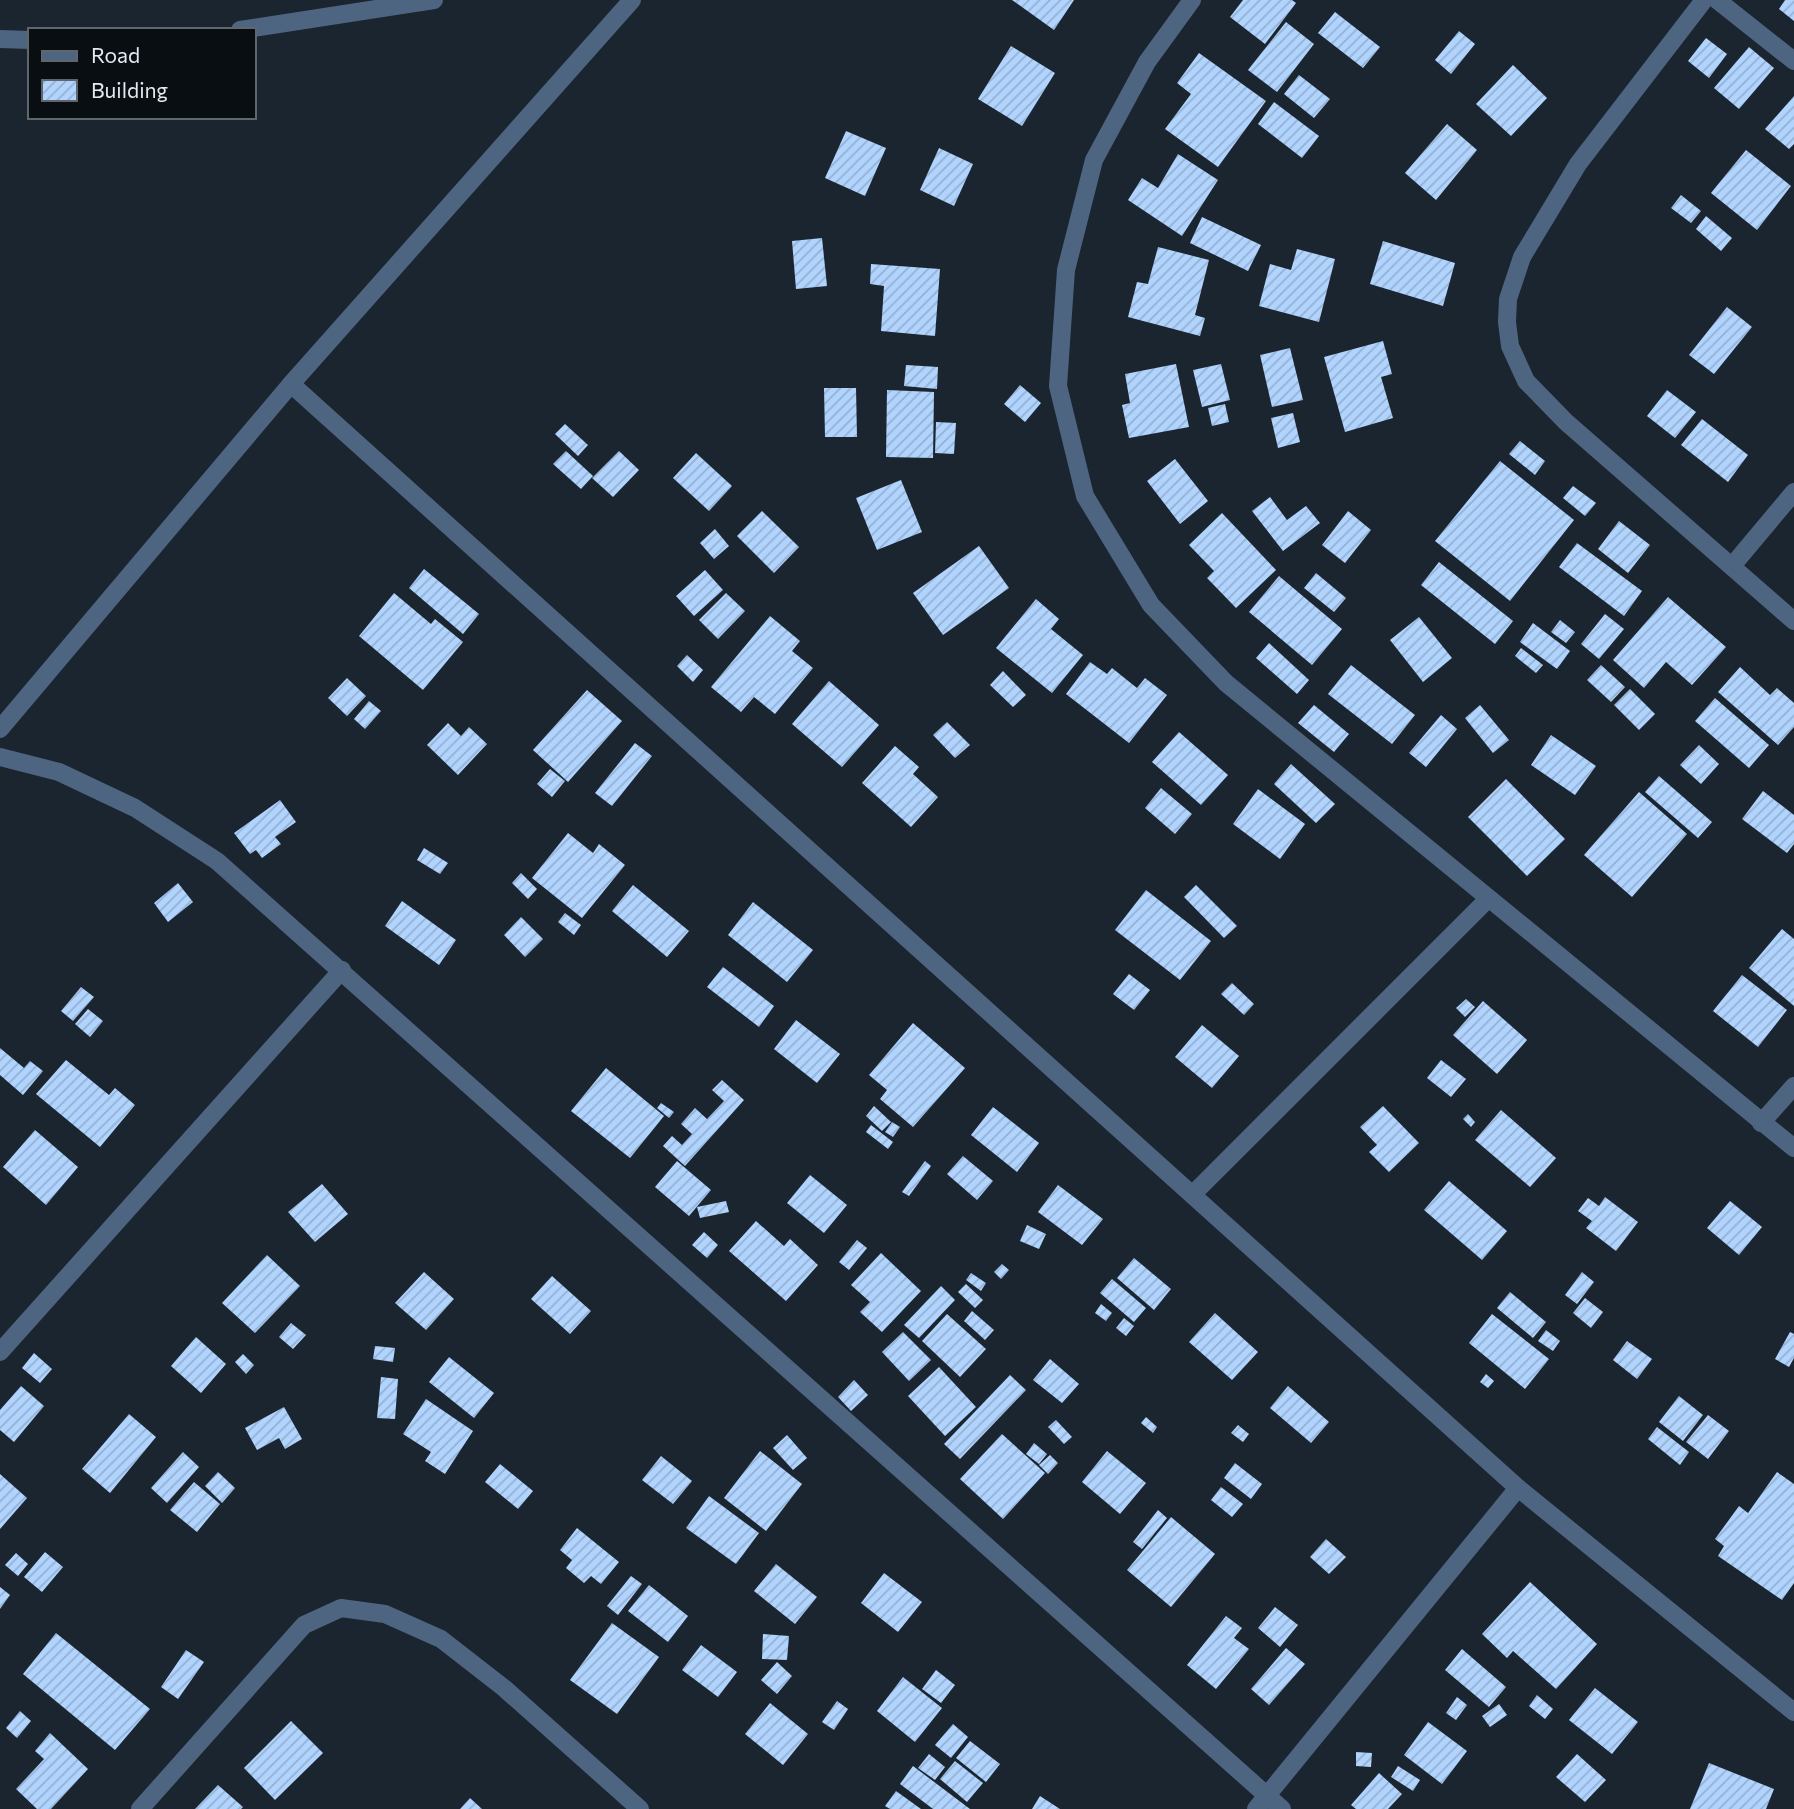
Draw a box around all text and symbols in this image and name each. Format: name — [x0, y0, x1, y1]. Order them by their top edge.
legend — [28, 28, 256, 119]
text: Road — [91, 42, 140, 67]
text: Building — [91, 77, 168, 102]

